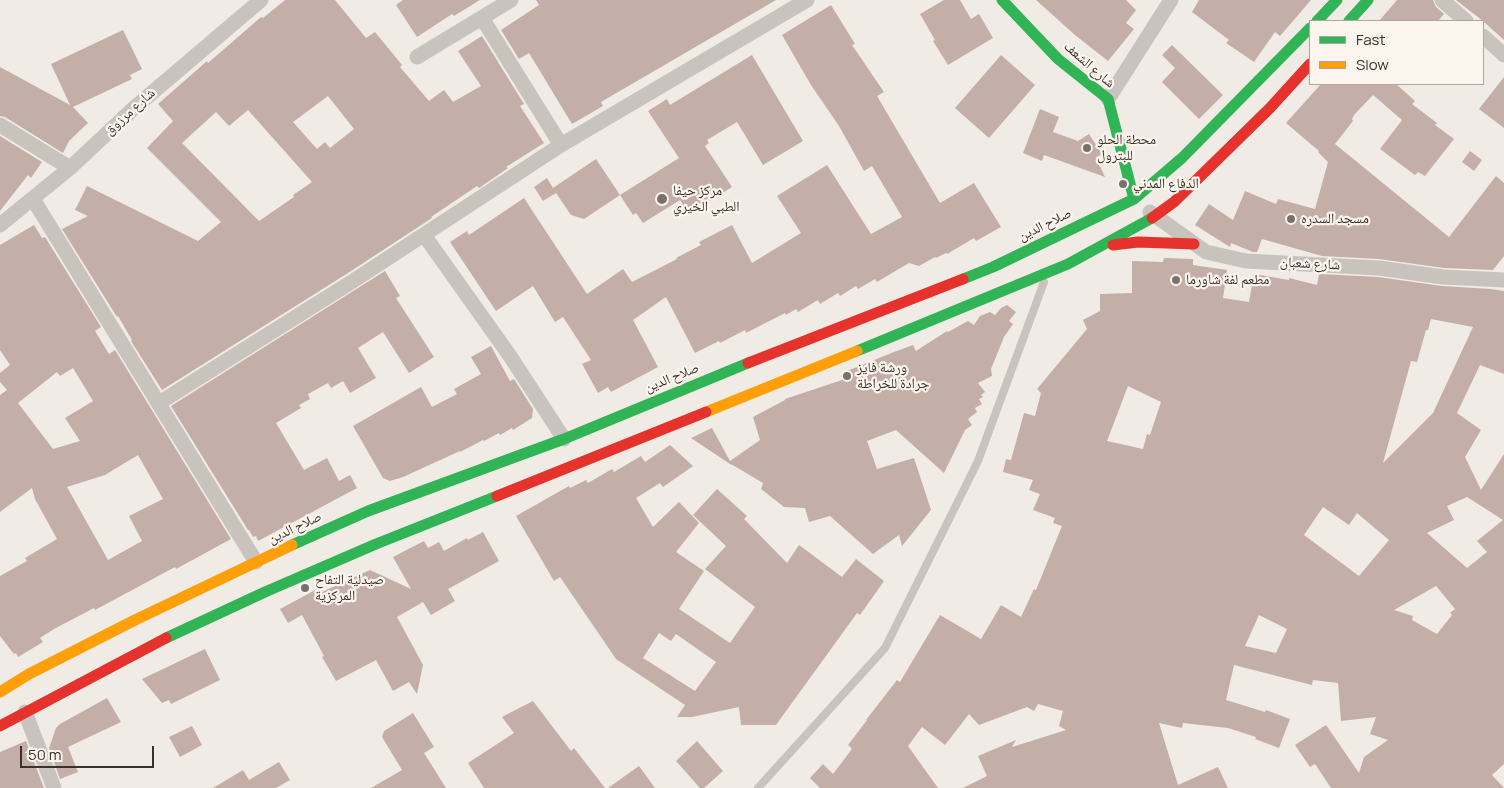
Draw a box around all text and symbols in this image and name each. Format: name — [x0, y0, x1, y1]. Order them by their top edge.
legend — [1309, 20, 1484, 85]
text: Fast — [1356, 29, 1385, 50]
street label: شارع الشعف — [1060, 38, 1118, 92]
text: Slow — [1356, 54, 1389, 75]
street label: شارع مرزوق — [101, 85, 159, 139]
place label: محطة الحلو للبترول — [1097, 132, 1156, 164]
marker: محطة الحلو للبترول — [1081, 142, 1093, 154]
place label: الدفاع المدني — [1133, 176, 1199, 192]
marker: الدفاع المدني — [1117, 178, 1129, 190]
place label: مركز حيفا الطبي الخيري — [673, 183, 740, 216]
marker: مركز حيفا الطبي الخيري — [655, 192, 669, 206]
street label: صلاح الدين — [1016, 205, 1074, 245]
place label: مسجد السدره — [1301, 211, 1369, 227]
marker: مسجد السدره — [1285, 213, 1297, 225]
street label: شارع شعبان — [1279, 254, 1341, 274]
place label: مطعم لفة شاورما — [1186, 272, 1269, 288]
marker: مطعم لفة شاورما — [1170, 274, 1182, 286]
street label: صلاح الدين — [642, 360, 702, 396]
place label: ورشة فايز جرادة للخراطة — [857, 360, 929, 392]
marker: ورشة فايز جرادة للخراطة — [841, 370, 853, 382]
street label: صلاح الدين — [266, 508, 324, 548]
place label: صيدلية التفاح المركزية — [315, 572, 384, 604]
marker: صيدلية التفاح المركزية — [299, 582, 311, 594]
scale bar — [22, 736, 156, 768]
text: 50 m — [28, 744, 62, 765]

